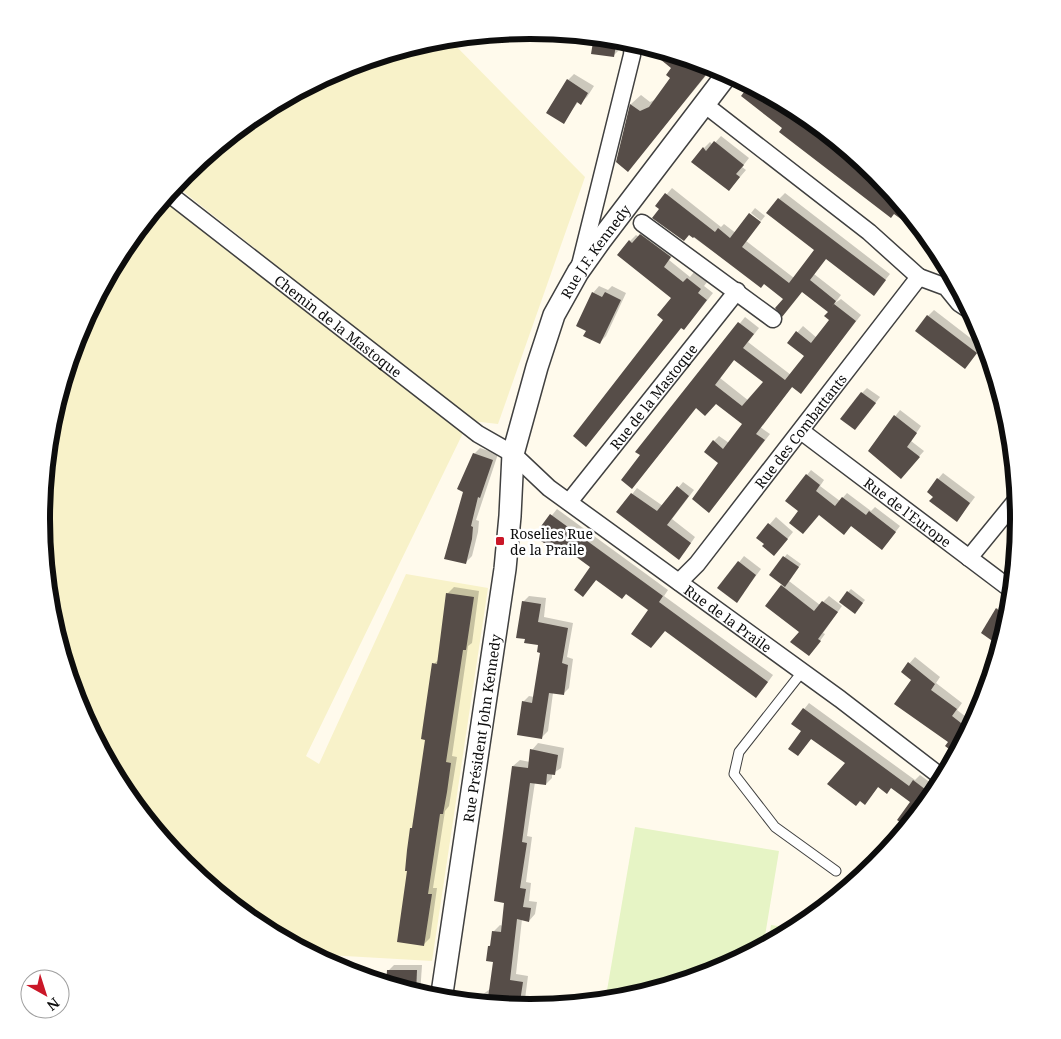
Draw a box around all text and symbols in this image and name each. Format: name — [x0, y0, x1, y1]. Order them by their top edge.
street label: Rue J.F. Kennedy — [556, 200, 634, 302]
street label: Chemin de la Mastoque — [271, 270, 406, 381]
street label: Rue de la Mastoque — [605, 340, 701, 453]
street label: Rue des Combattants — [750, 370, 850, 492]
street label: Rue de l'Europe — [860, 473, 956, 551]
place label: Roselies Rue de la Praile — [510, 524, 593, 559]
marker: Roselies Rue de la Praile — [494, 535, 506, 547]
street label: Rue de la Praile — [681, 580, 776, 656]
street label: Rue Président John Kennedy — [458, 632, 505, 823]
north arrow — [20, 969, 70, 1019]
text: N — [43, 994, 64, 1015]

